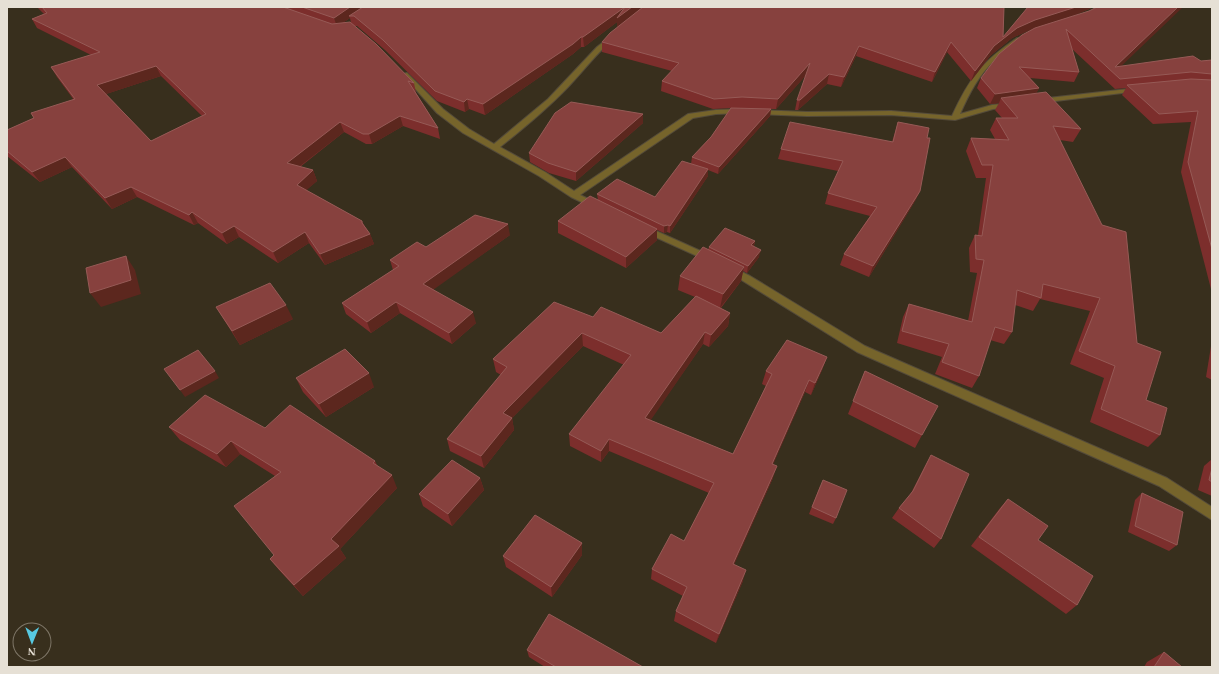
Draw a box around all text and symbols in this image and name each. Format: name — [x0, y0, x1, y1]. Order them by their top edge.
north arrow — [12, 622, 52, 662]
text: N — [28, 646, 36, 658]

